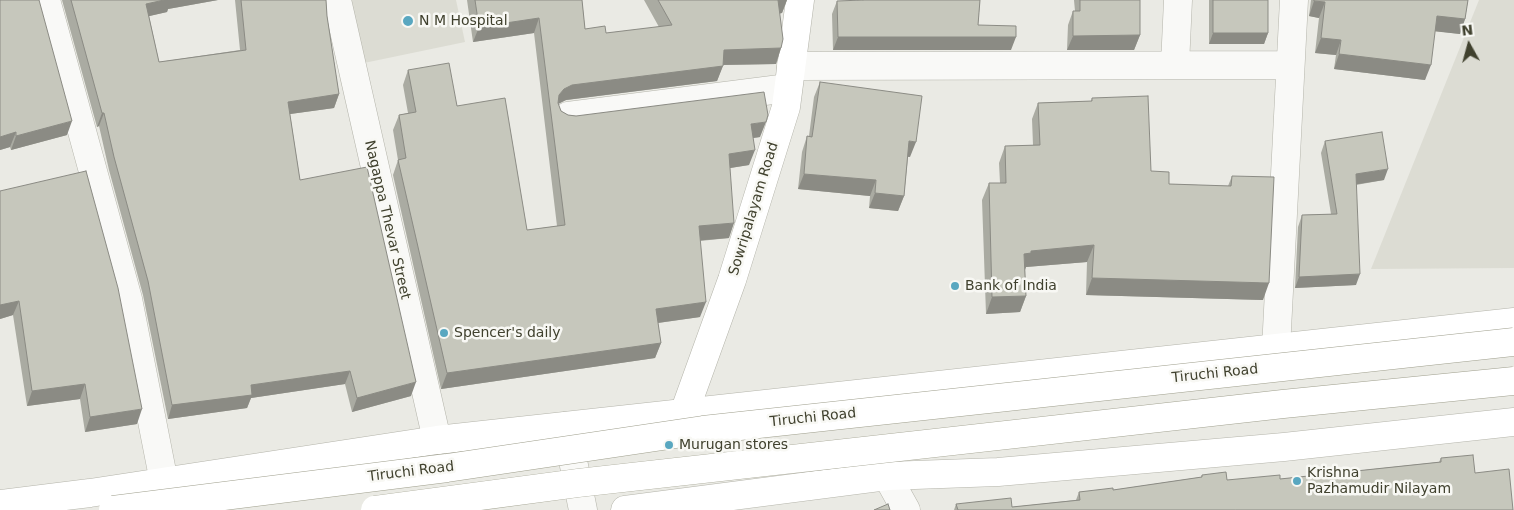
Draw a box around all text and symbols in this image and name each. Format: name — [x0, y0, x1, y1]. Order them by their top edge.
place label: N M Hospital — [419, 13, 508, 29]
marker: N M Hospital — [401, 14, 415, 28]
north arrow — [1444, 20, 1494, 70]
text: N — [1460, 21, 1474, 39]
street label: Nagappa Thevar Street — [360, 139, 414, 301]
street label: Sowripalayam Road — [726, 140, 782, 278]
place label: Bank of India — [965, 278, 1057, 294]
marker: Bank of India — [949, 280, 961, 292]
place label: Spencer's daily — [454, 325, 560, 341]
marker: Spencer's daily — [438, 327, 450, 339]
street label: Tiruchi Road — [1171, 361, 1259, 387]
street label: Tiruchi Road — [769, 405, 857, 431]
place label: Murugan stores — [679, 437, 788, 453]
marker: Murugan stores — [663, 439, 675, 451]
street label: Tiruchi Road — [367, 458, 455, 486]
place label: Krishna Pazhamudir Nilayam — [1307, 465, 1451, 498]
marker: Krishna Pazhamudir Nilayam — [1291, 475, 1303, 487]

